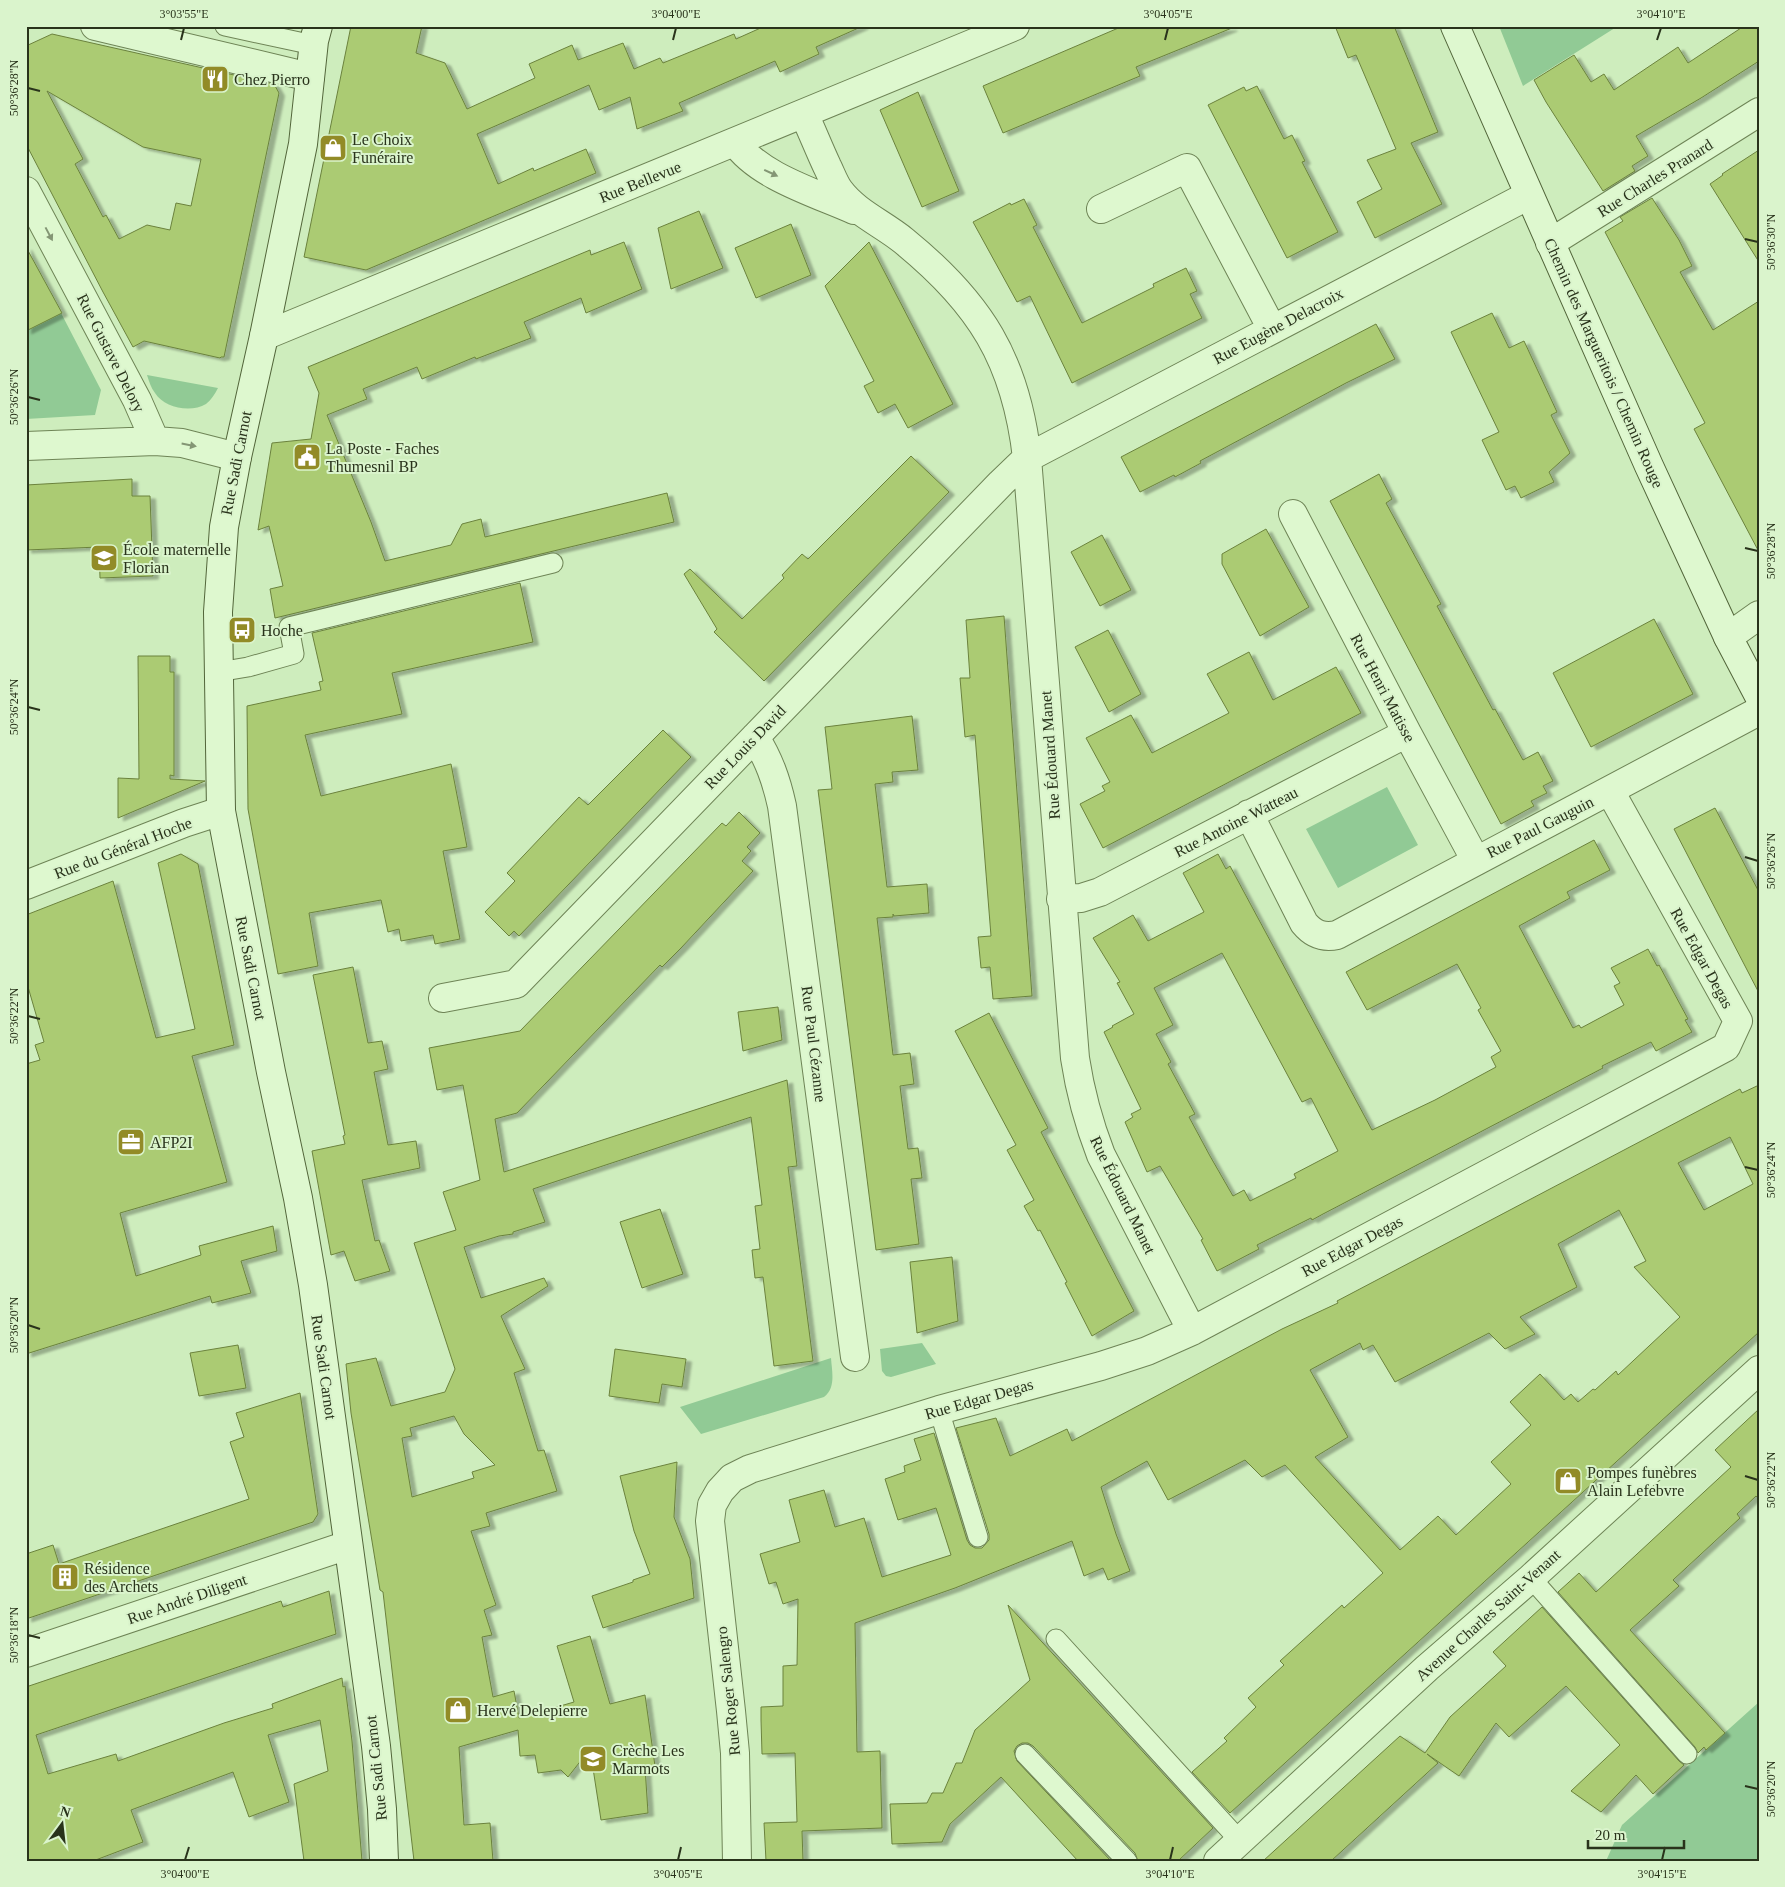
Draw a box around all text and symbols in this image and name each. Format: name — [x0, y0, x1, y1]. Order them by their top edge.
text: 3°03'55"E — [159, 7, 209, 21]
text: 3°04'00"E — [651, 7, 701, 21]
text: 3°04'05"E — [1143, 7, 1193, 21]
text: 3°04'10"E — [1636, 7, 1686, 21]
text: 50°36'28"N — [7, 59, 21, 116]
restaurant icon: Chez Pierro — [200, 64, 230, 94]
place label: Chez Pierro — [234, 71, 310, 88]
place label: Le Choix Funéraire — [352, 131, 413, 166]
shop icon: Le Choix Funéraire — [318, 133, 348, 163]
street label: Rue Charles Pranard — [1594, 136, 1716, 220]
street label: Rue Bellevue — [597, 158, 683, 206]
one-way arrow — [764, 170, 778, 178]
text: 50°36'30"N — [1764, 213, 1778, 270]
one-way arrow — [45, 227, 53, 241]
street label: Chemin des Margueritois / Chemin Rouge — [1540, 236, 1667, 491]
street label: Rue Eugène Delacroix — [1210, 284, 1346, 368]
street label: Rue Gustave Delory — [73, 291, 148, 416]
text: 50°36'26"N — [7, 368, 21, 425]
street label: Rue Sadi Carnot — [218, 409, 255, 517]
place label: La Poste - Faches Thumesnil BP — [326, 440, 439, 475]
one-way arrow — [181, 441, 197, 449]
public building icon: La Poste - Faches Thumesnil BP — [292, 442, 322, 472]
text: 50°36'28"N — [1764, 522, 1778, 579]
place label: École maternelle Florian — [123, 540, 231, 576]
school or university icon: École maternelle Florian — [89, 543, 119, 573]
bus stop icon: Hoche — [227, 615, 257, 645]
place label: Hoche — [261, 622, 303, 639]
street label: Rue Henri Matisse — [1347, 631, 1419, 745]
text: 50°36'24"N — [7, 678, 21, 735]
street label: Rue Édouard Manet — [1036, 690, 1063, 820]
street label: Rue Louis David — [701, 702, 789, 792]
street label: Rue Antoine Watteau — [1171, 784, 1301, 860]
street label: Rue Paul Gauguin — [1484, 793, 1597, 862]
street label: Rue du Général Hoche — [52, 814, 194, 882]
text: 50°36'26"N — [1764, 832, 1778, 889]
street label: Rue Edgar Degas — [1667, 905, 1737, 1012]
street label: Rue Sadi Carnot — [233, 914, 270, 1022]
street label: Rue Paul Cézanne — [798, 985, 830, 1103]
text: 50°36'22"N — [7, 987, 21, 1044]
office icon: AFP2I — [116, 1127, 146, 1157]
street label: Rue Édouard Manet — [1087, 1133, 1160, 1257]
place label: AFP2I — [150, 1134, 193, 1151]
text: 50°36'24"N — [1764, 1141, 1778, 1198]
street label: Rue Edgar Degas — [1299, 1212, 1406, 1281]
text: 50°36'20"N — [7, 1296, 21, 1353]
street label: Rue Sadi Carnot — [308, 1313, 340, 1421]
street label: Rue Edgar Degas — [923, 1375, 1035, 1424]
text: 50°36'22"N — [1764, 1451, 1778, 1508]
place label: Pompes funèbres Alain Lefebvre — [1587, 1464, 1697, 1499]
shop icon: Pompes funèbres Alain Lefebvre — [1553, 1466, 1583, 1496]
street label: Avenue Charles Saint-Venant — [1412, 1545, 1564, 1684]
place label: Résidence des Archets — [84, 1560, 158, 1595]
building icon: Résidence des Archets — [50, 1562, 80, 1592]
street label: Rue André Diligent — [125, 1570, 250, 1628]
text: 50°36'18"N — [7, 1606, 21, 1663]
street label: Rue Roger Salengro — [713, 1625, 744, 1756]
shop icon: Hervé Delepierre — [443, 1695, 473, 1725]
place label: Hervé Delepierre — [477, 1702, 588, 1720]
street label: Rue Sadi Carnot — [362, 1714, 390, 1821]
place label: Crèche Les Marmots — [612, 1742, 684, 1777]
school or university icon: Crèche Les Marmots — [578, 1744, 608, 1774]
text: 50°36'20"N — [1764, 1760, 1778, 1817]
north arrow — [38, 1800, 88, 1850]
text: N — [58, 1803, 72, 1820]
scale bar — [1588, 1817, 1684, 1849]
text: 20 m — [1595, 1827, 1626, 1843]
text: 3°04'00"E — [160, 1867, 210, 1881]
text: 3°04'05"E — [653, 1867, 703, 1881]
text: 3°04'10"E — [1145, 1867, 1195, 1881]
text: 3°04'15"E — [1637, 1867, 1687, 1881]

